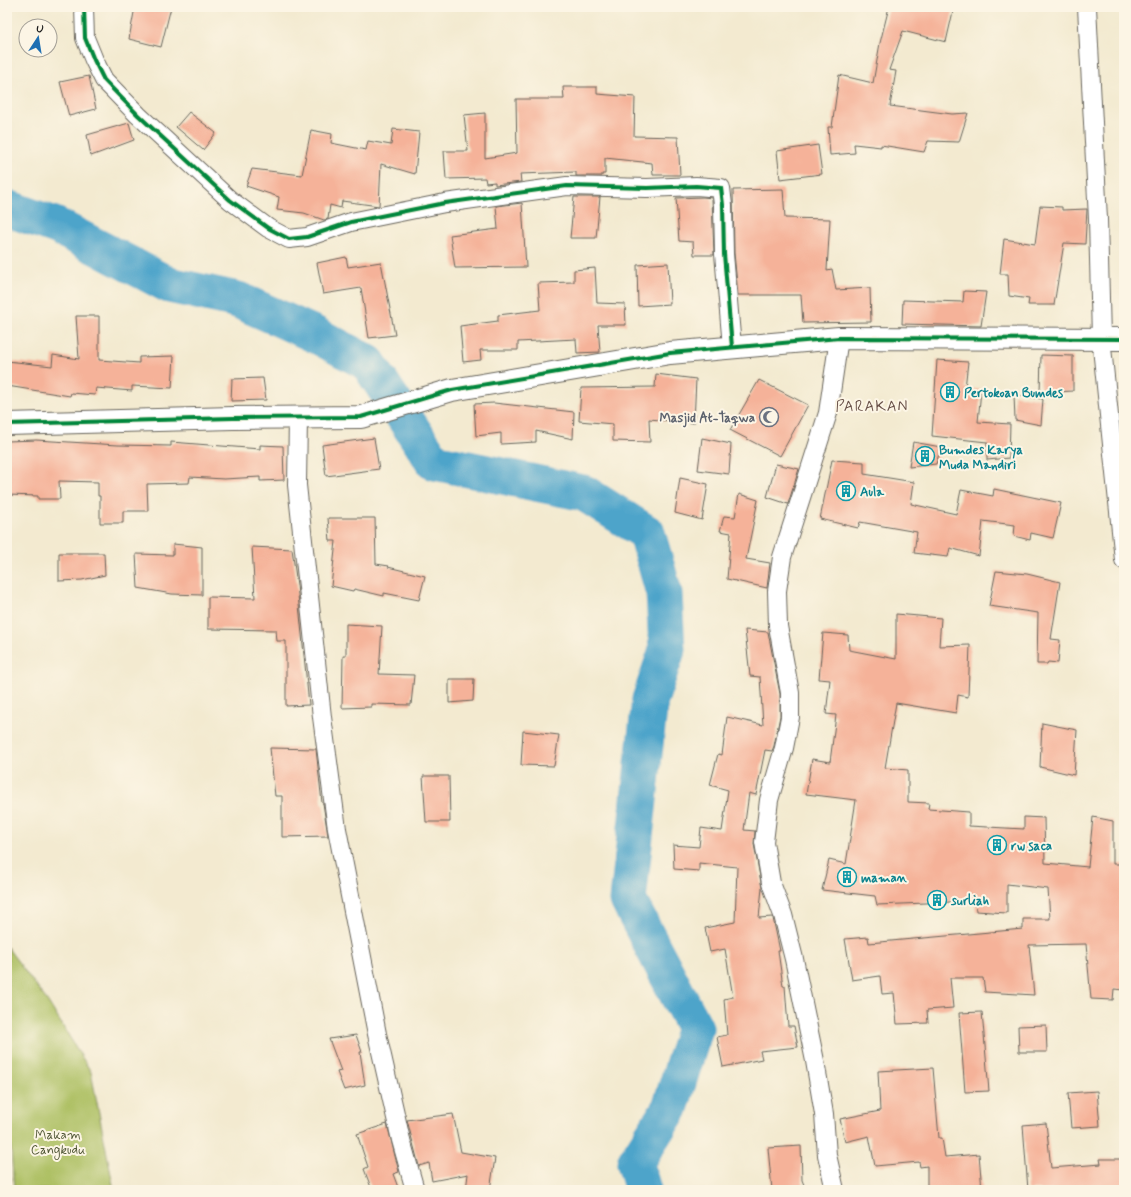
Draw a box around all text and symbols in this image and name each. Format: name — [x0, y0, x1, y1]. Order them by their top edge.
north arrow — [18, 18, 58, 58]
text: U — [35, 22, 45, 37]
building icon: Pertokoan Bumdes — [939, 381, 961, 403]
place label: Pertokoan Bumdes — [964, 385, 1063, 402]
district label: PARAKAN — [835, 397, 909, 417]
mosque icon: Masjid At-Taqwa — [758, 406, 780, 428]
place label: Masjid At-Taqwa — [659, 410, 755, 428]
place label: Bumdes Karya Muda Mandiri — [939, 442, 1023, 474]
building icon: Bumdes Karya Muda Mandiri — [914, 445, 936, 467]
building icon: Aula — [835, 480, 857, 502]
place label: Aula — [860, 484, 885, 501]
building icon: rw saca — [986, 834, 1008, 856]
place label: rw saca — [1011, 838, 1052, 855]
building icon: maman — [836, 866, 858, 888]
place label: maman — [861, 870, 908, 887]
building icon: surliah — [926, 889, 948, 911]
place label: surliah — [950, 893, 990, 910]
park label: Makam Cangkudu — [31, 1127, 85, 1160]

